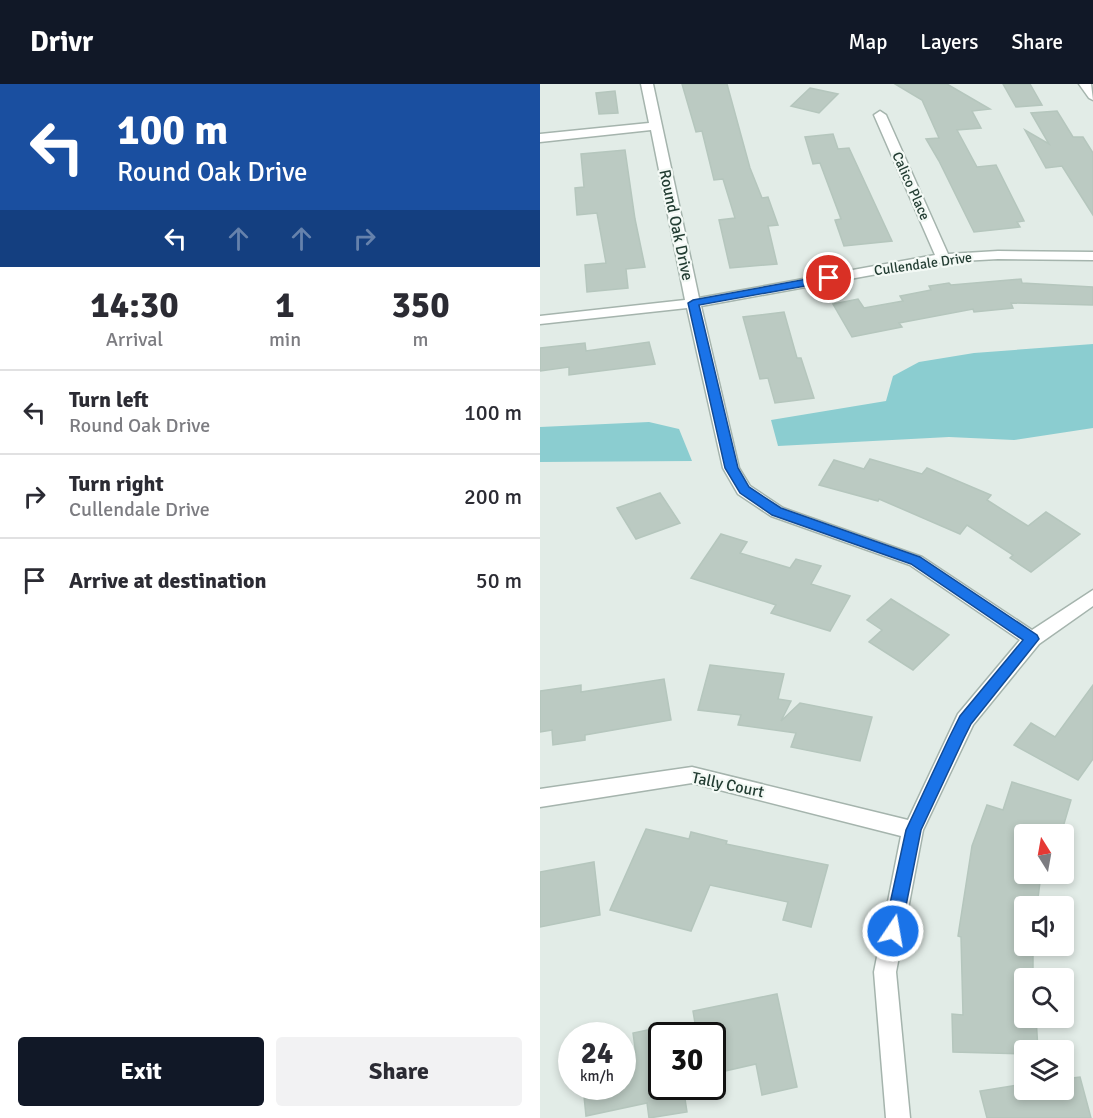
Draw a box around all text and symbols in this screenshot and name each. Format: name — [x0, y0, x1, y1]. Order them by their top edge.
text: Drivr — [30, 25, 93, 59]
text: Map — [849, 29, 887, 55]
text: Layers — [920, 29, 978, 55]
text: Share — [1011, 29, 1063, 55]
text: 100 m — [117, 105, 228, 156]
icon: left — [18, 108, 96, 186]
street label: Calico Place — [888, 149, 934, 223]
text: Round Oak Drive — [117, 156, 308, 189]
street label: Round Oak Drive — [654, 168, 698, 282]
icon: left — [159, 222, 192, 255]
icon: ahead — [222, 222, 255, 255]
icon: ahead — [285, 222, 318, 255]
icon: right — [348, 222, 381, 255]
street label: Cullendale Drive — [873, 249, 973, 279]
pin — [803, 252, 854, 303]
icon: arrive — [812, 261, 845, 294]
text: 14:30 — [90, 283, 179, 328]
text: 1 — [275, 283, 295, 328]
text: 350 — [391, 283, 450, 328]
text: Arrival — [106, 327, 163, 352]
text: min — [269, 327, 301, 352]
text: m — [413, 327, 429, 352]
text: Turn left — [69, 386, 149, 413]
icon: left — [18, 396, 51, 429]
text: 100 m — [464, 399, 522, 426]
text: Round Oak Drive — [69, 413, 210, 438]
text: Turn right — [69, 470, 164, 497]
icon: right — [18, 480, 51, 513]
text: 200 m — [464, 483, 522, 510]
text: Cullendale Drive — [69, 497, 210, 522]
icon: arrive — [18, 564, 51, 597]
text: Arrive at destination — [69, 567, 266, 594]
text: 50 m — [476, 567, 522, 594]
street label: Tally Court — [690, 768, 766, 802]
north arrow — [1014, 824, 1074, 884]
map controls — [1014, 824, 1074, 1100]
button: sound — [1014, 896, 1074, 956]
position arrow — [861, 899, 925, 963]
button: search — [1014, 968, 1074, 1028]
speed limit sign: 30 — [648, 1022, 726, 1100]
text: 24 — [581, 1035, 613, 1072]
button: Exit — [18, 1037, 264, 1106]
button: Share — [276, 1037, 522, 1106]
button: layers — [1014, 1040, 1074, 1100]
text: km/h — [580, 1067, 614, 1085]

